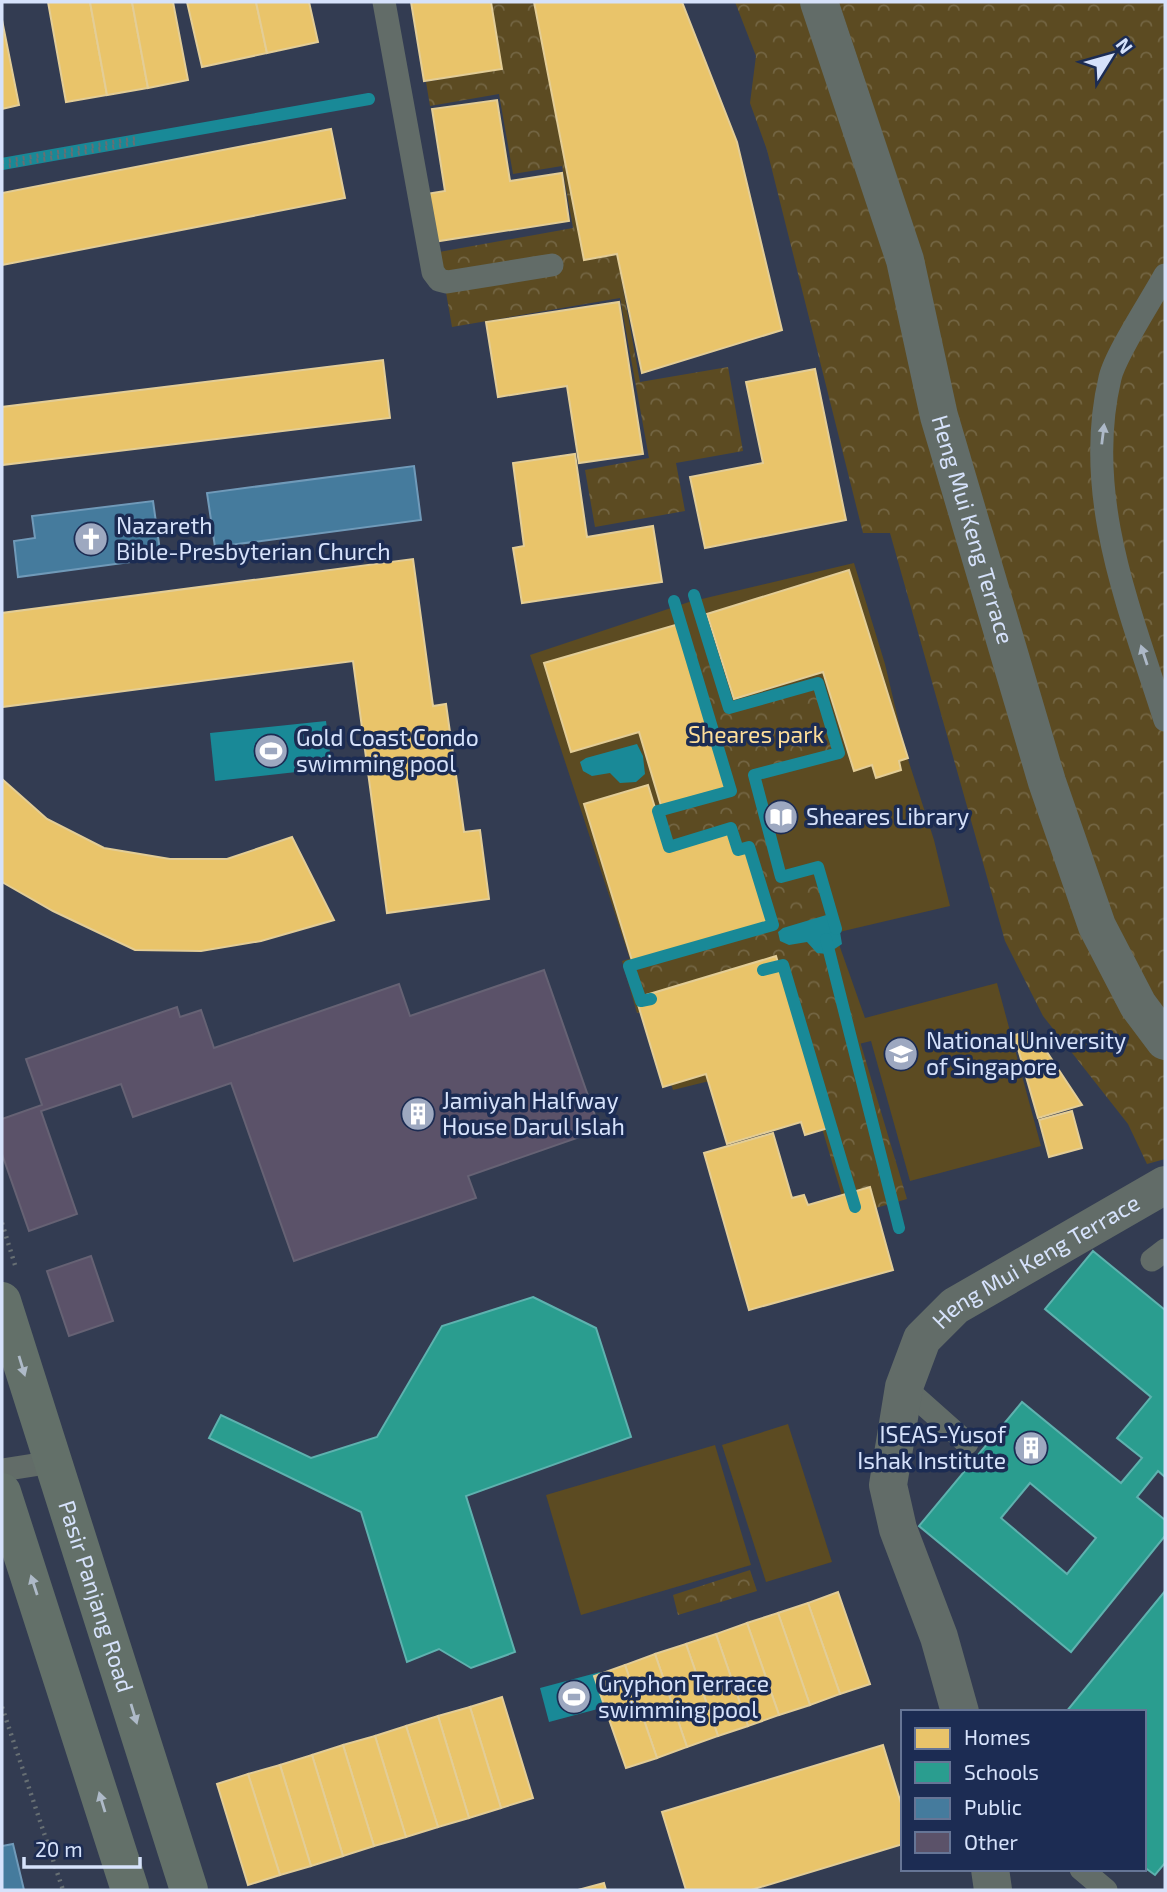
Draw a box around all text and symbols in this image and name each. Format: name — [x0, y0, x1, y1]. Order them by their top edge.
north arrow — [1076, 21, 1146, 91]
text: N — [1112, 33, 1138, 58]
street label: Heng Mui Keng Terrace — [926, 411, 1020, 647]
one-way arrow — [1098, 423, 1109, 445]
place label: Nazareth Bible-Presbyterian Church — [116, 511, 391, 565]
church icon: Nazareth Bible-Presbyterian Church — [72, 520, 110, 558]
one-way arrow — [1139, 645, 1149, 666]
park label: Sheares park — [688, 720, 824, 748]
place label: Gold Coast Condo swimming pool — [296, 723, 479, 777]
sports icon: Gold Coast Condo swimming pool — [252, 732, 290, 770]
library icon: Sheares Library — [762, 798, 800, 836]
place label: Sheares Library — [806, 802, 969, 830]
place label: National University of Singapore — [926, 1026, 1126, 1080]
school or university icon: National University of Singapore — [882, 1035, 920, 1073]
place label: Jamiyah Halfway House Darul Islah — [442, 1086, 625, 1140]
building icon: Jamiyah Halfway House Darul Islah — [399, 1095, 437, 1133]
street label: Heng Mui Keng Terrace — [926, 1188, 1144, 1334]
one-way arrow — [17, 1356, 28, 1377]
place label: ISEAS-Yusof Ishak Institute — [857, 1420, 1007, 1474]
building icon: ISEAS-Yusof Ishak Institute — [1012, 1429, 1050, 1467]
street label: Pasir Panjang Road — [53, 1497, 140, 1696]
one-way arrow — [28, 1574, 38, 1595]
place label: Gryphon Terrace swimming pool — [598, 1669, 769, 1723]
sports icon: Gryphon Terrace swimming pool — [555, 1678, 593, 1716]
one-way arrow — [129, 1703, 139, 1724]
legend — [901, 1710, 1146, 1871]
text: Homes — [964, 1724, 1030, 1749]
text: Schools — [964, 1759, 1039, 1784]
one-way arrow — [96, 1791, 107, 1812]
text: Public — [964, 1794, 1022, 1819]
scale bar — [24, 1826, 140, 1870]
text: Other — [964, 1829, 1019, 1854]
text: 20 m — [35, 1836, 83, 1861]

